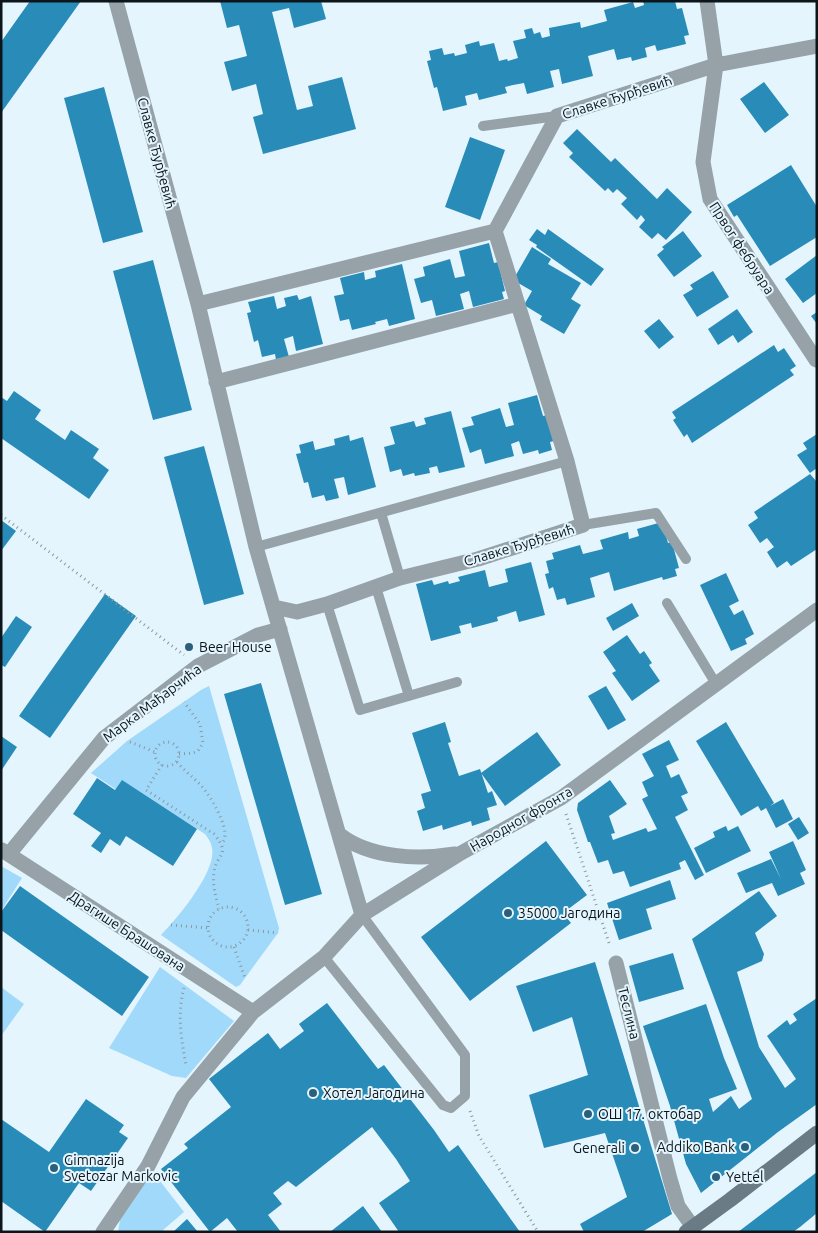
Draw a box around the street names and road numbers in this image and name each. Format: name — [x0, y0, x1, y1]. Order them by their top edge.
street label: Славке Ђурђевић — [560, 72, 674, 122]
street label: Славке Ђурђевић — [134, 96, 180, 210]
street label: Првог фебруара — [706, 199, 778, 297]
street label: Славке Ђурђевић — [462, 521, 576, 569]
street label: Марка Мађарчића — [100, 661, 204, 745]
street label: Народног фронта — [467, 783, 575, 855]
street label: Драгише Брашована — [66, 887, 188, 975]
street label: Теслина — [615, 985, 643, 1041]

